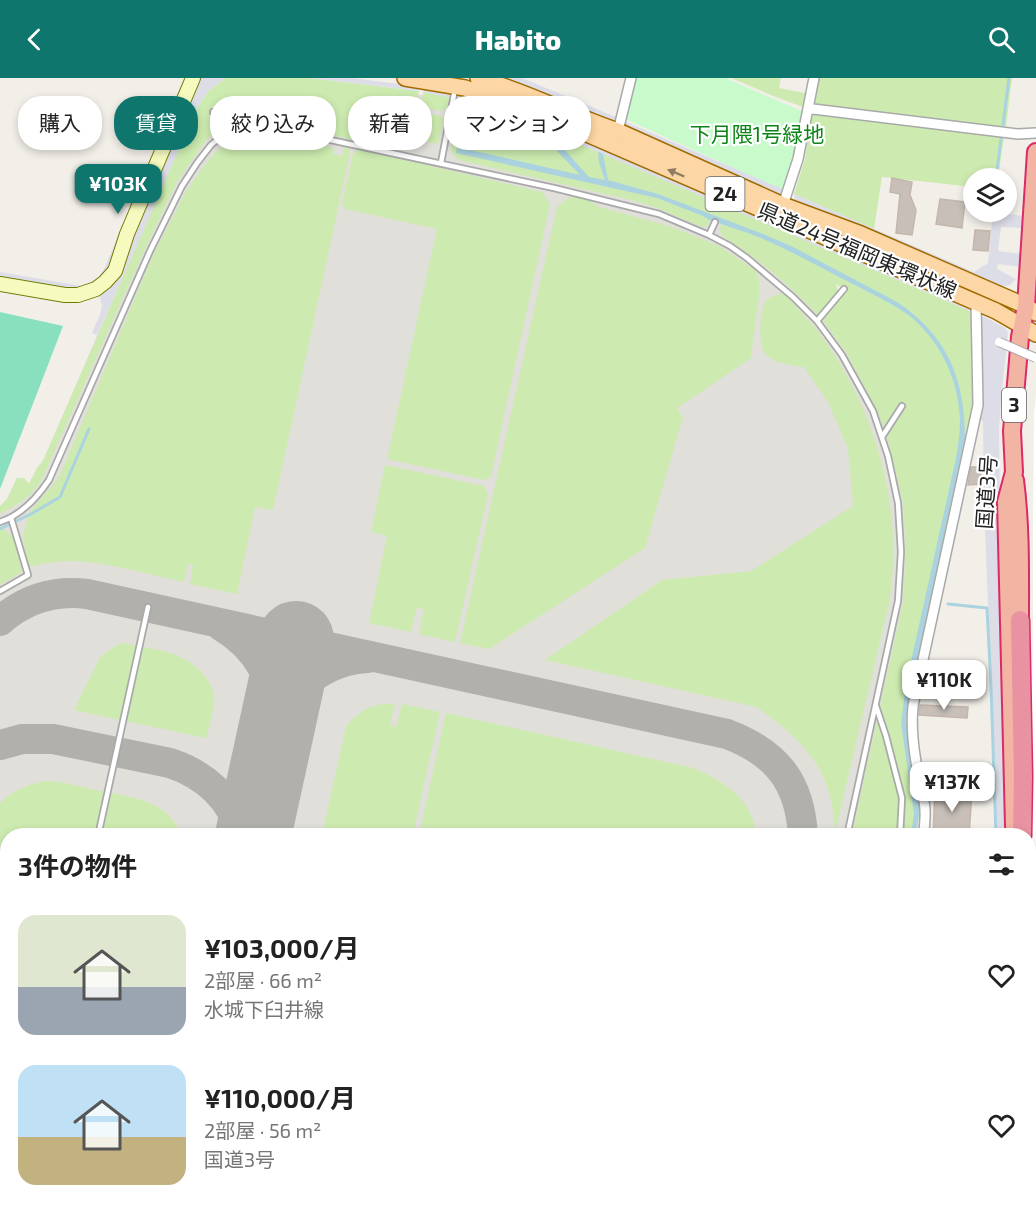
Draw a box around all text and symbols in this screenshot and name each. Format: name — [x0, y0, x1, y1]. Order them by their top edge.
icon: back — [18, 23, 51, 56]
text: Habito — [475, 23, 561, 55]
icon: search — [985, 23, 1018, 56]
chip: 購入 — [18, 96, 102, 150]
chip: 賃貸 — [114, 96, 198, 150]
chip: 絞り込み — [210, 96, 336, 150]
chip: 新着 — [348, 96, 432, 150]
chip: マンション — [444, 96, 591, 150]
park label: 下月隈1号緑地 — [690, 121, 824, 146]
pin: ¥103K — [76, 164, 160, 215]
one-way arrow — [667, 168, 685, 177]
map controls — [963, 168, 1017, 222]
button: layers — [963, 168, 1017, 222]
text: ¥103K — [89, 171, 147, 195]
road number: 24 — [706, 177, 744, 211]
street label: 県道24号福岡東環状線 — [754, 196, 961, 303]
road number: 3 — [1002, 388, 1026, 422]
street label: 国道3号 — [970, 454, 1001, 530]
pin: ¥110K — [902, 660, 986, 711]
text: ¥110K — [916, 667, 972, 691]
pin: ¥137K — [910, 762, 994, 813]
text: ¥137K — [924, 769, 980, 793]
icon: filters — [985, 848, 1018, 881]
text: 3件の物件 — [18, 850, 137, 881]
text: ¥103,000/月 — [204, 932, 360, 963]
icon: home — [66, 939, 138, 1011]
icon: heart — [985, 959, 1018, 992]
text: 2部屋 · 66 m² — [204, 968, 322, 992]
text: 水城下臼井線 — [204, 997, 324, 1021]
text: ¥110,000/月 — [204, 1082, 356, 1113]
icon: home — [66, 1089, 138, 1161]
icon: heart — [985, 1109, 1018, 1142]
text: 2部屋 · 56 m² — [204, 1118, 321, 1142]
text: 国道3号 — [204, 1147, 275, 1171]

